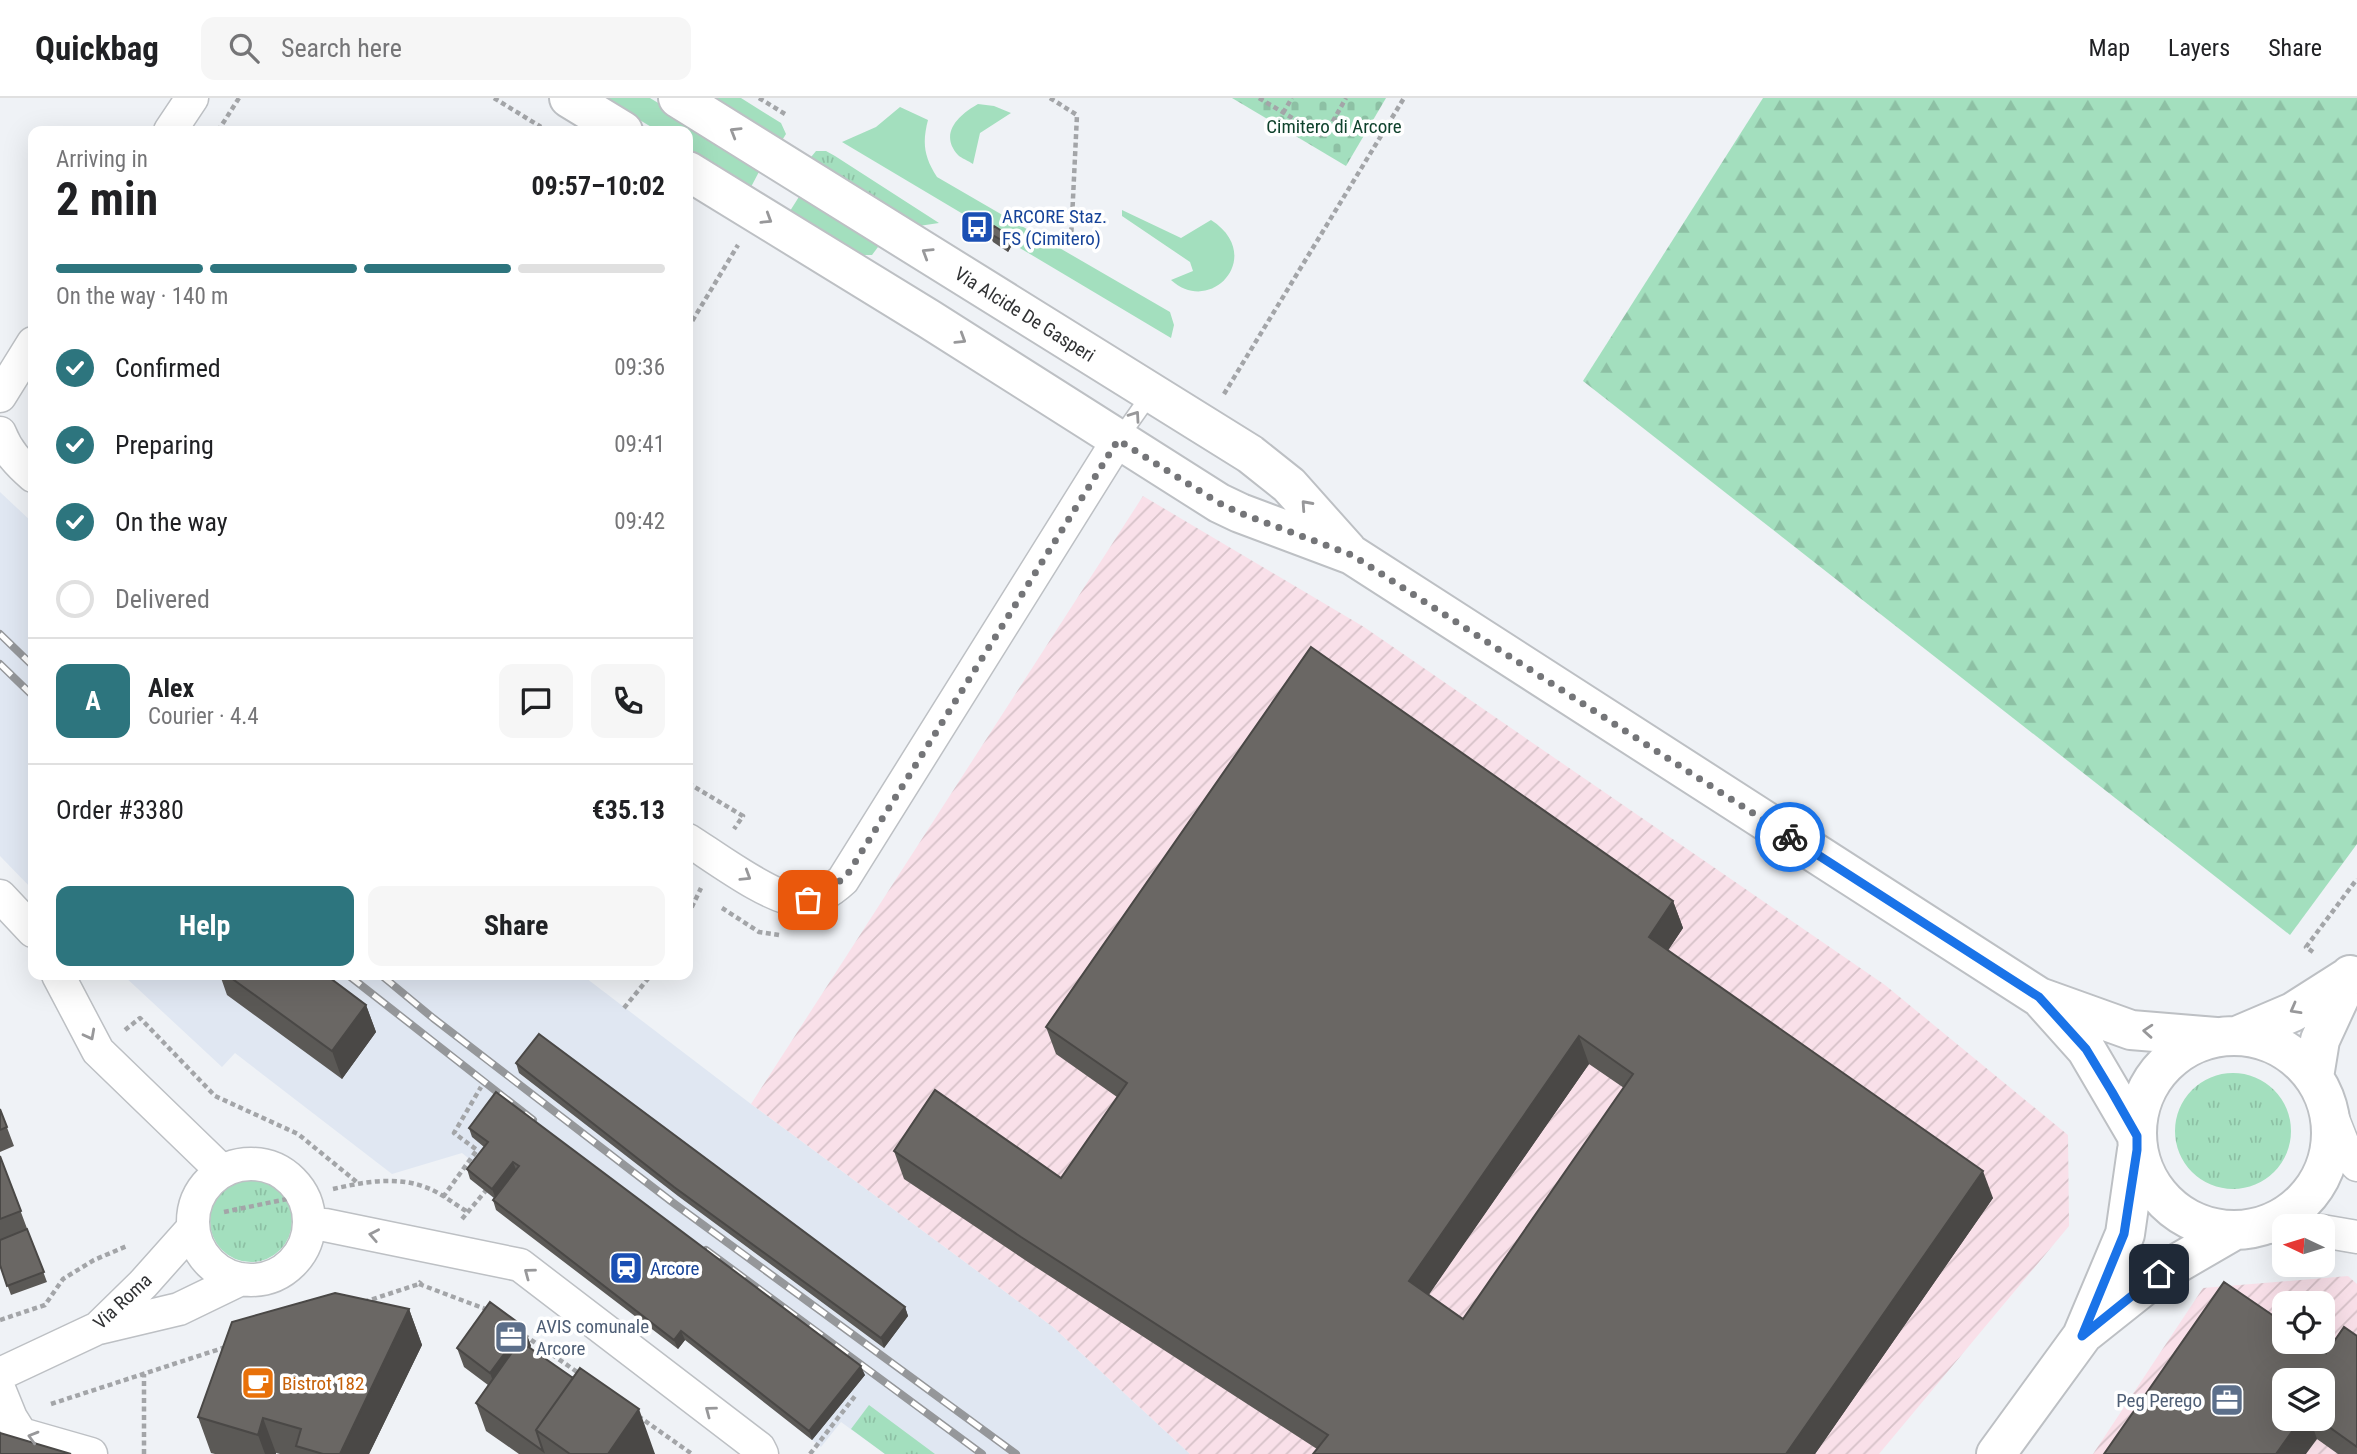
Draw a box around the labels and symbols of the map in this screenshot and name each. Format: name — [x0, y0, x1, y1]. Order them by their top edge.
park label: Cimitero di Arcore — [1266, 115, 1402, 138]
one-way arrow — [729, 128, 742, 141]
place label: ARCORE Staz. FS (Cimitero) — [1002, 205, 1107, 250]
bus stop icon: ARCORE Staz. FS (Cimitero) — [958, 208, 996, 246]
one-way arrow — [759, 211, 772, 224]
one-way arrow — [922, 249, 935, 262]
street label: Via Alcide De Gasperi — [950, 262, 1099, 367]
one-way arrow — [953, 330, 966, 343]
one-way arrow — [1127, 411, 1139, 424]
one-way arrow — [1302, 500, 1314, 513]
courier — [1755, 802, 1825, 872]
one-way arrow — [738, 868, 751, 881]
pin — [778, 870, 838, 930]
one-way arrow — [2290, 1001, 2303, 1015]
one-way arrow — [2142, 1024, 2153, 1039]
one-way arrow — [82, 1028, 95, 1040]
north arrow — [2272, 1214, 2334, 1278]
one-way arrow — [368, 1228, 380, 1243]
pin — [2129, 1244, 2189, 1304]
station icon: Arcore — [607, 1249, 645, 1287]
place label: Arcore — [650, 1257, 699, 1280]
one-way arrow — [524, 1268, 537, 1281]
street label: Via Roma — [88, 1269, 156, 1334]
place label: AVIS comunale Arcore — [536, 1315, 649, 1360]
office icon: AVIS comunale Arcore — [492, 1318, 530, 1356]
cafe icon: Bistrot 182 — [239, 1364, 277, 1402]
place label: Bistrot 182 — [282, 1372, 364, 1395]
office icon: Peg Perego — [2208, 1381, 2246, 1419]
place label: Peg Perego — [2116, 1389, 2202, 1412]
one-way arrow — [705, 1406, 718, 1419]
one-way arrow — [27, 1431, 39, 1446]

